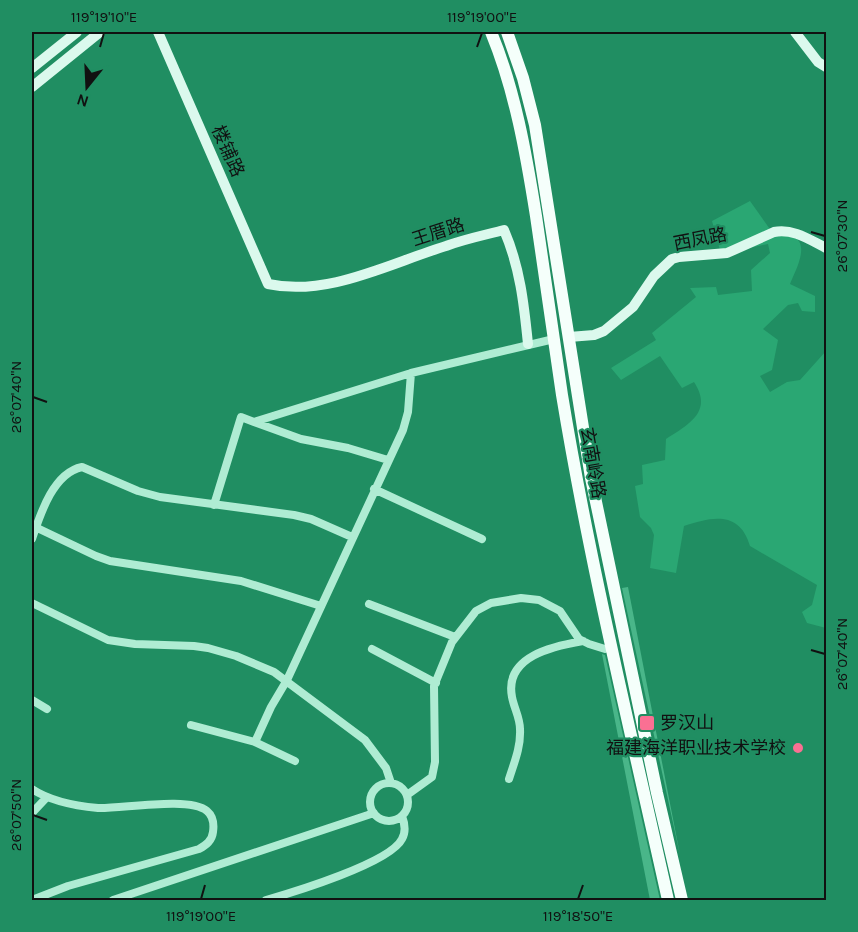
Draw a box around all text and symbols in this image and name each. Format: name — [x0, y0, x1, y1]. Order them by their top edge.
text: 119°19'10"E — [71, 8, 137, 26]
text: 119°19'00"E — [447, 8, 517, 26]
north arrow — [57, 57, 117, 117]
text: N — [74, 90, 91, 112]
street label: 楼铺路 — [207, 122, 249, 180]
text: 26°07'30"N — [833, 200, 851, 272]
street label: 王厝路 — [409, 213, 467, 251]
street label: 西凤路 — [671, 223, 729, 255]
text: 26°07'40"N — [7, 361, 25, 433]
street label: 玄南岭路 — [576, 426, 610, 500]
text: 26°07'40"N — [833, 618, 851, 690]
place label: 罗汉山 — [660, 712, 714, 734]
marker: 罗汉山 — [638, 714, 656, 732]
place label: 福建海洋职业技术学校 — [606, 737, 786, 759]
marker: 福建海洋职业技术学校 — [791, 741, 805, 755]
text: 26°07'50"N — [7, 779, 25, 851]
text: 119°19'00"E — [166, 907, 236, 925]
text: 119°18'50"E — [543, 907, 613, 925]

